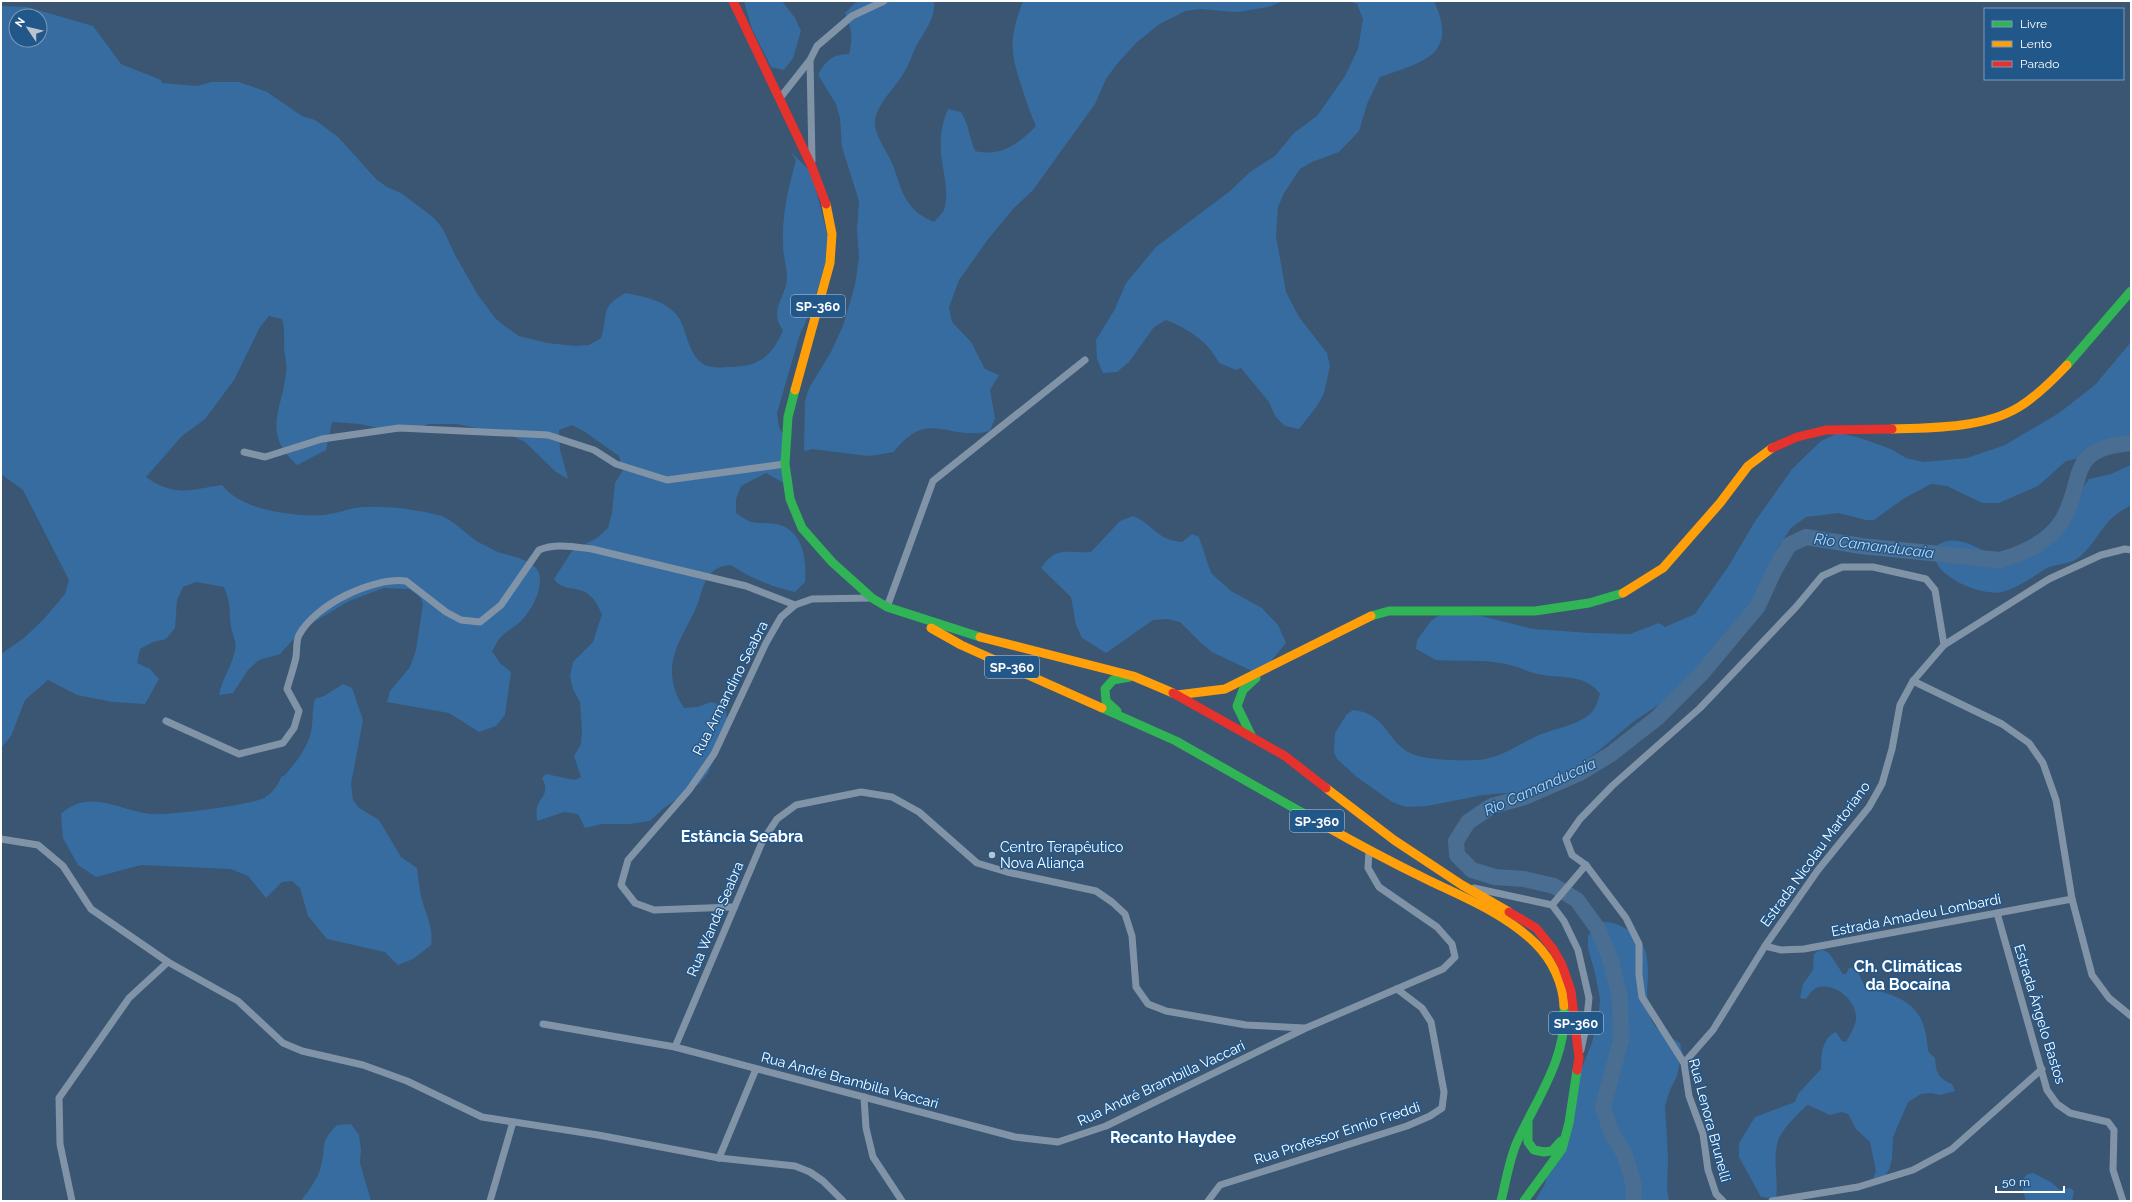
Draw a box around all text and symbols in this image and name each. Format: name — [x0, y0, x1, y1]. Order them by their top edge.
north arrow — [8, 8, 48, 48]
legend — [1984, 8, 2124, 80]
text: N — [12, 15, 28, 30]
text: Livre — [2020, 17, 2047, 31]
text: Lento — [2020, 37, 2052, 51]
text: Parado — [2020, 57, 2059, 71]
road number: SP-360 — [791, 295, 845, 317]
water label: Rio Camanducaia — [1813, 530, 1935, 562]
street label: Rua Armandino Seabra — [689, 618, 771, 758]
road number: SP-360 — [985, 656, 1039, 678]
water label: Rio Camanducaia — [1481, 754, 1599, 820]
street label: Estrada Nicolau Martoriano — [1757, 778, 1873, 930]
road number: SP-360 — [1290, 810, 1344, 832]
district label: Estância Seabra — [681, 827, 803, 846]
place label: Centro Terapêutico Nova Aliança — [1000, 839, 1123, 871]
marker: Centro Terapêutico Nova Aliança — [987, 850, 997, 860]
street label: Rua Wanda Seabra — [684, 859, 746, 979]
street label: Estrada Amadeu Lombardi — [1830, 891, 2002, 939]
street label: Estrada Ângelo Bastos — [2011, 942, 2070, 1086]
district label: Ch. Climáticas da Bocaína — [1854, 957, 1962, 994]
road number: SP-360 — [1549, 1012, 1603, 1034]
street label: Rua André Brambilla Vaccari — [1075, 1037, 1247, 1129]
street label: Rua André Brambilla Vaccari — [760, 1049, 940, 1111]
street label: Rua Lenora Brunelli — [1686, 1057, 1734, 1183]
street label: Rua Professor Ennio Freddi — [1252, 1099, 1422, 1167]
district label: Recanto Haydee — [1110, 1128, 1236, 1147]
scale bar — [1996, 1168, 2064, 1194]
text: 50 m — [2002, 1175, 2030, 1189]

